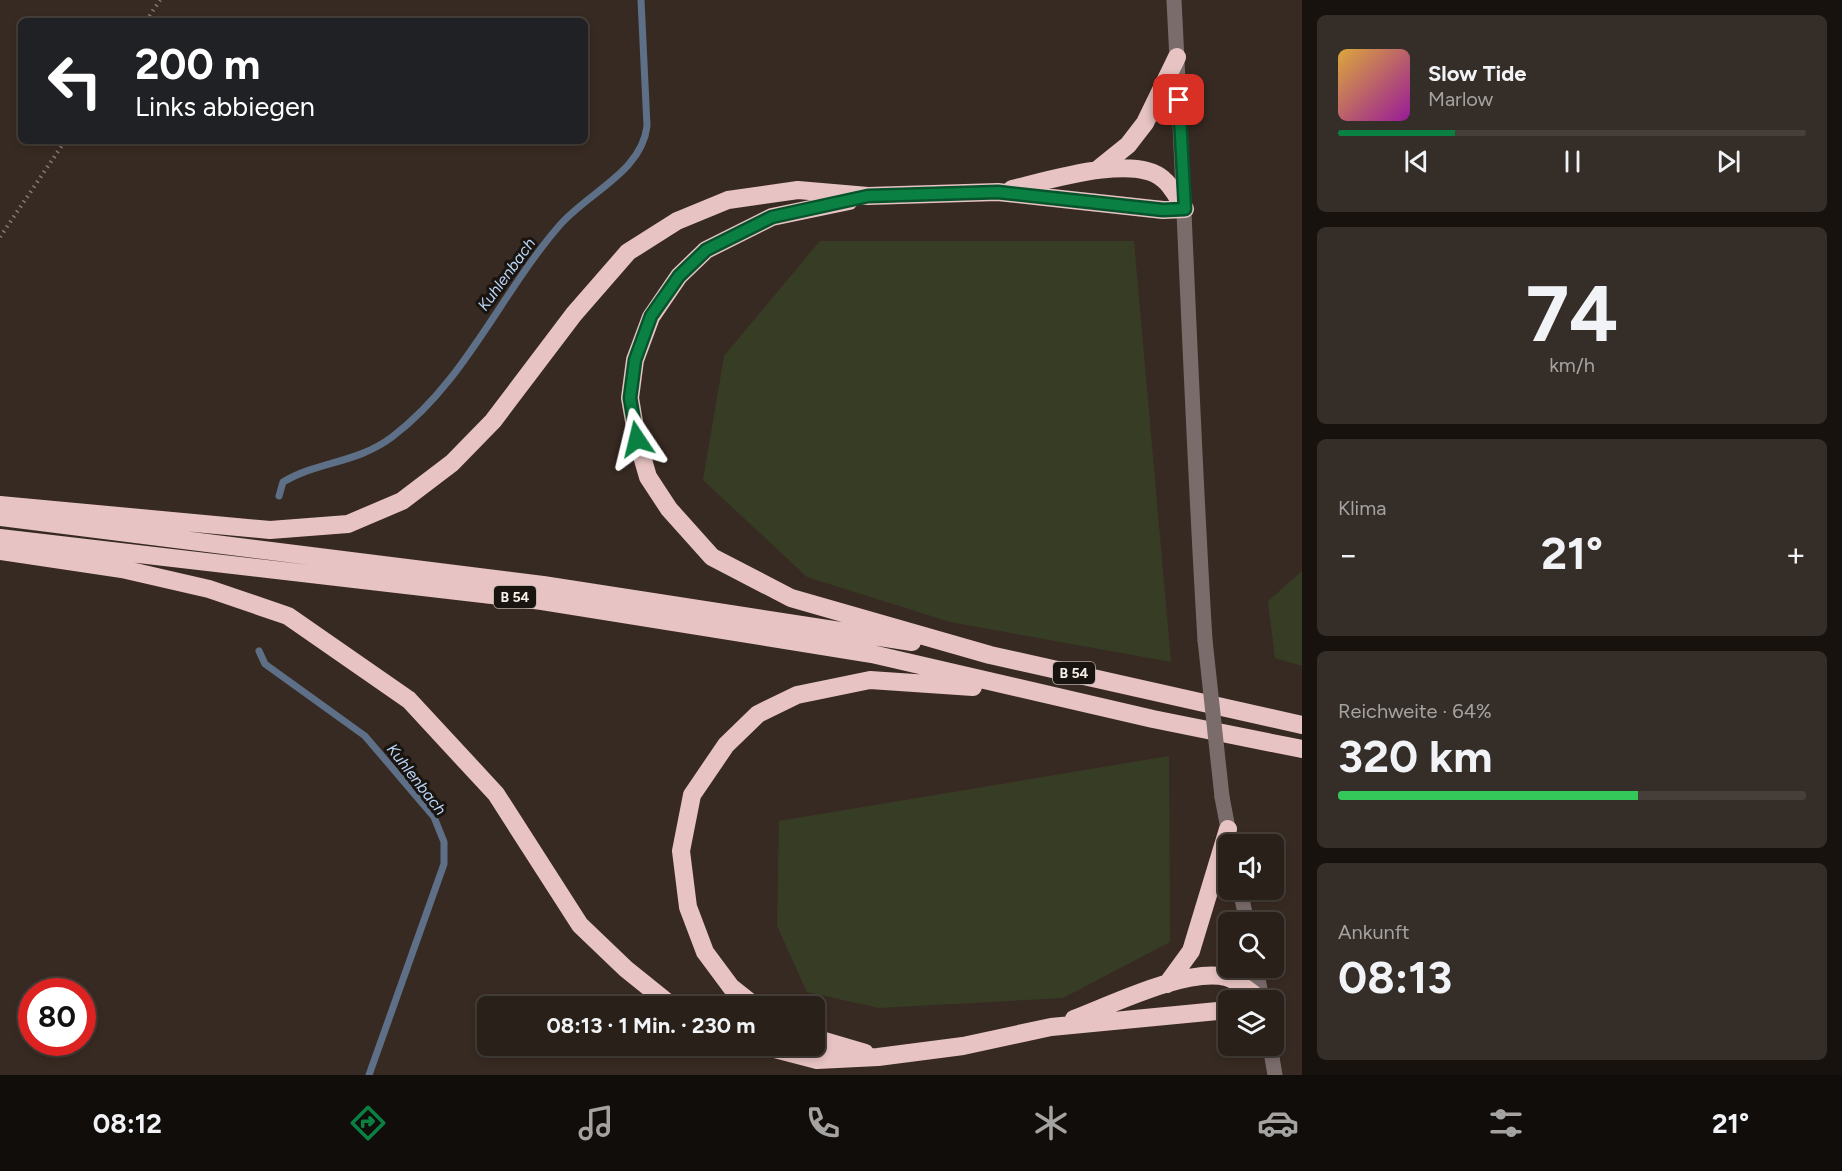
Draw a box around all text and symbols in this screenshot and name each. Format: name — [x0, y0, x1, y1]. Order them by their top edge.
text: 200 m — [135, 39, 260, 90]
icon: left — [36, 42, 114, 120]
text: Slow Tide — [1428, 60, 1527, 87]
pin — [1153, 74, 1204, 125]
icon: arrive — [1162, 83, 1195, 116]
text: Marlow — [1428, 87, 1493, 111]
text: Links abbiegen — [135, 90, 315, 123]
icon: previous — [1400, 145, 1433, 178]
icon: pause — [1556, 145, 1589, 178]
icon: next — [1712, 145, 1745, 178]
water label: Kuhlenbach — [474, 234, 539, 314]
text: 74 — [1526, 267, 1618, 361]
text: km/h — [1549, 353, 1595, 377]
position arrow — [605, 407, 669, 471]
text: Klima — [1338, 496, 1386, 520]
text: 21° — [1541, 526, 1603, 580]
text: − — [1338, 535, 1359, 574]
text: + — [1785, 535, 1806, 574]
road number: B 54 — [494, 586, 536, 608]
road number: B 54 — [1053, 662, 1095, 684]
text: Reichweite · 64% — [1338, 699, 1492, 723]
text: 320 km — [1338, 729, 1492, 783]
water label: Kuhlenbach — [383, 740, 450, 819]
map controls — [1218, 834, 1284, 1056]
button: sound — [1218, 834, 1284, 900]
button: search — [1218, 912, 1284, 978]
text: Ankunft — [1338, 920, 1410, 944]
text: 08:13 — [1338, 950, 1452, 1004]
speed limit sign: 80 — [18, 978, 96, 1056]
button: layers — [1218, 990, 1284, 1056]
text: 08:13 · 1 Min. · 230 m — [547, 1012, 755, 1039]
icon: directions — [347, 1102, 389, 1144]
icon: music — [575, 1102, 617, 1144]
icon: phone — [802, 1102, 844, 1144]
icon: climate — [1030, 1102, 1072, 1144]
icon: car — [1257, 1102, 1299, 1144]
icon: filters — [1485, 1102, 1527, 1144]
text: 08:12 — [93, 1107, 162, 1140]
text: 21° — [1712, 1107, 1749, 1140]

